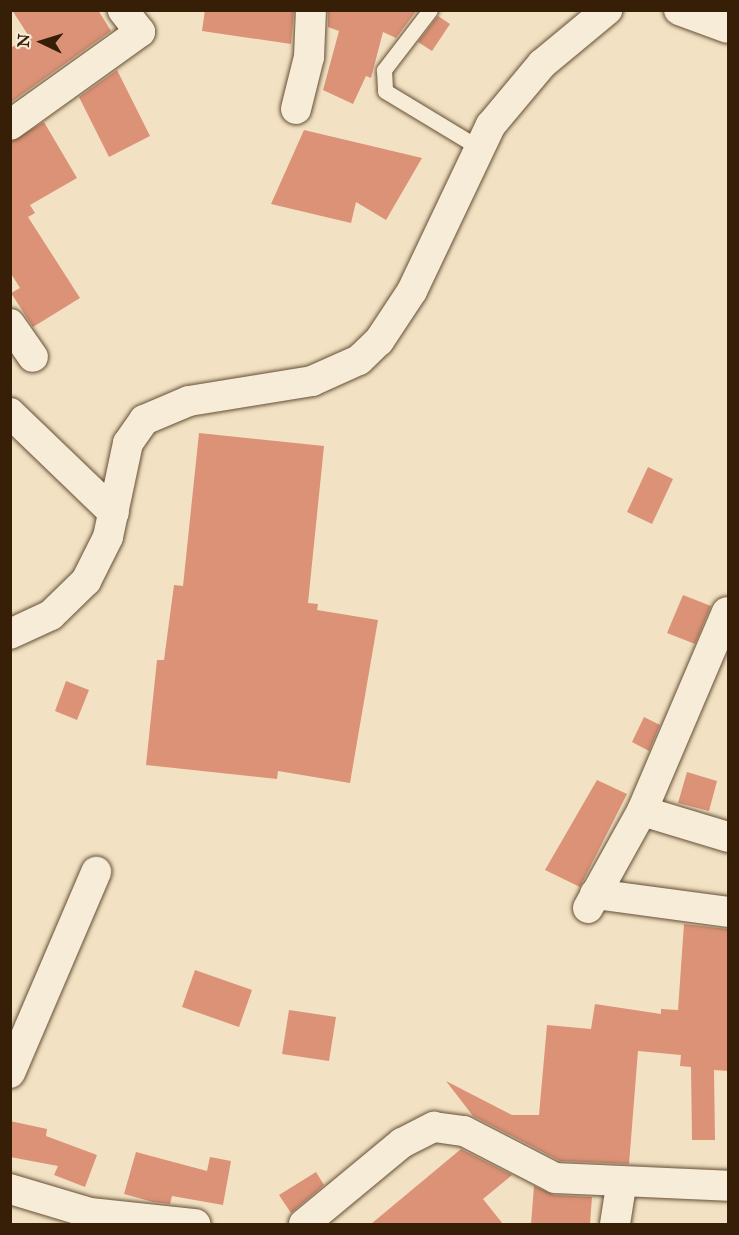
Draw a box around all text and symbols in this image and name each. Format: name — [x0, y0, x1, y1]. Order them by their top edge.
north arrow — [12, 12, 72, 72]
text: N — [14, 33, 33, 48]

